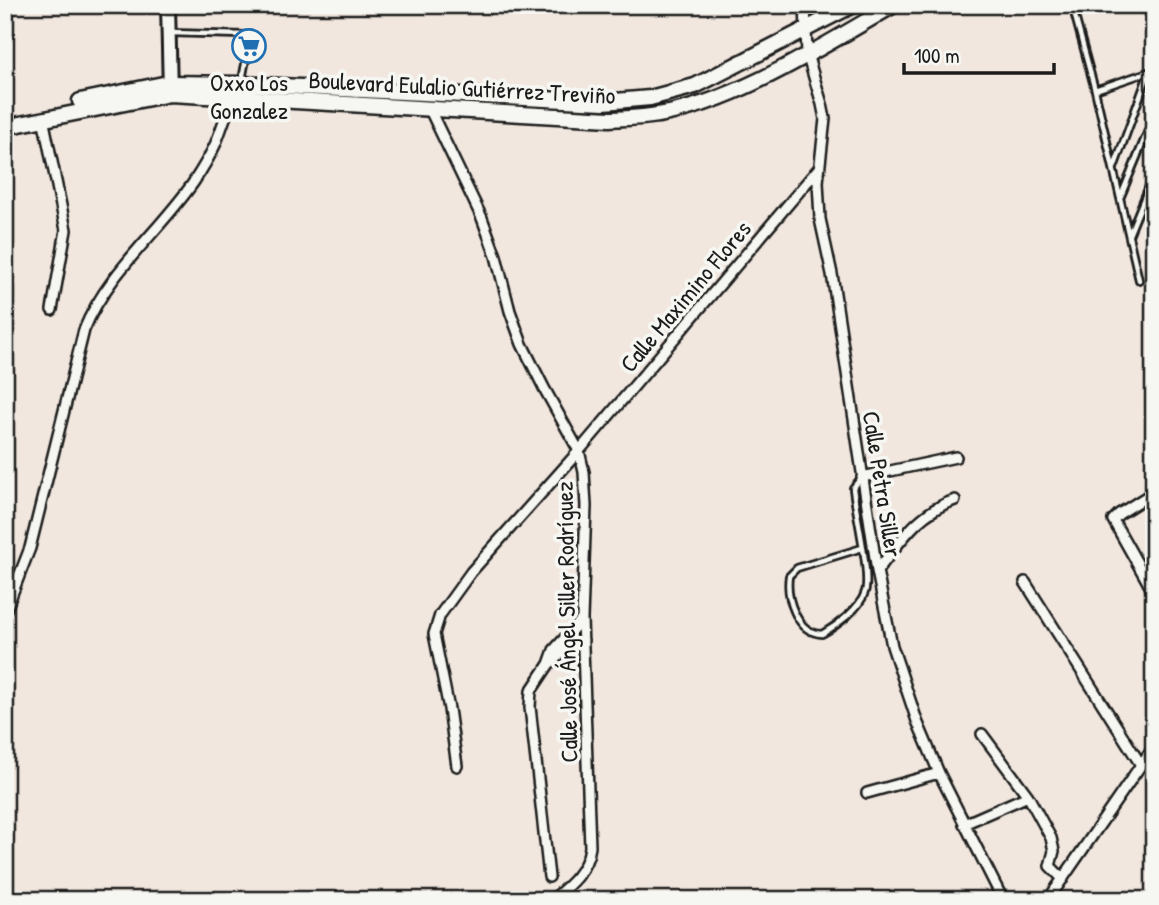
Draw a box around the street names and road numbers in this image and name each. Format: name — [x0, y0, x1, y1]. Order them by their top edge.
street label: Boulevard Eulalio Gutiérrez Treviño — [308, 63, 617, 111]
street label: Calle Maximino Flores — [612, 213, 758, 379]
street label: Calle Petra Siller — [856, 409, 910, 559]
street label: Calle José Ángel Siller Rodríguez — [548, 481, 584, 763]

